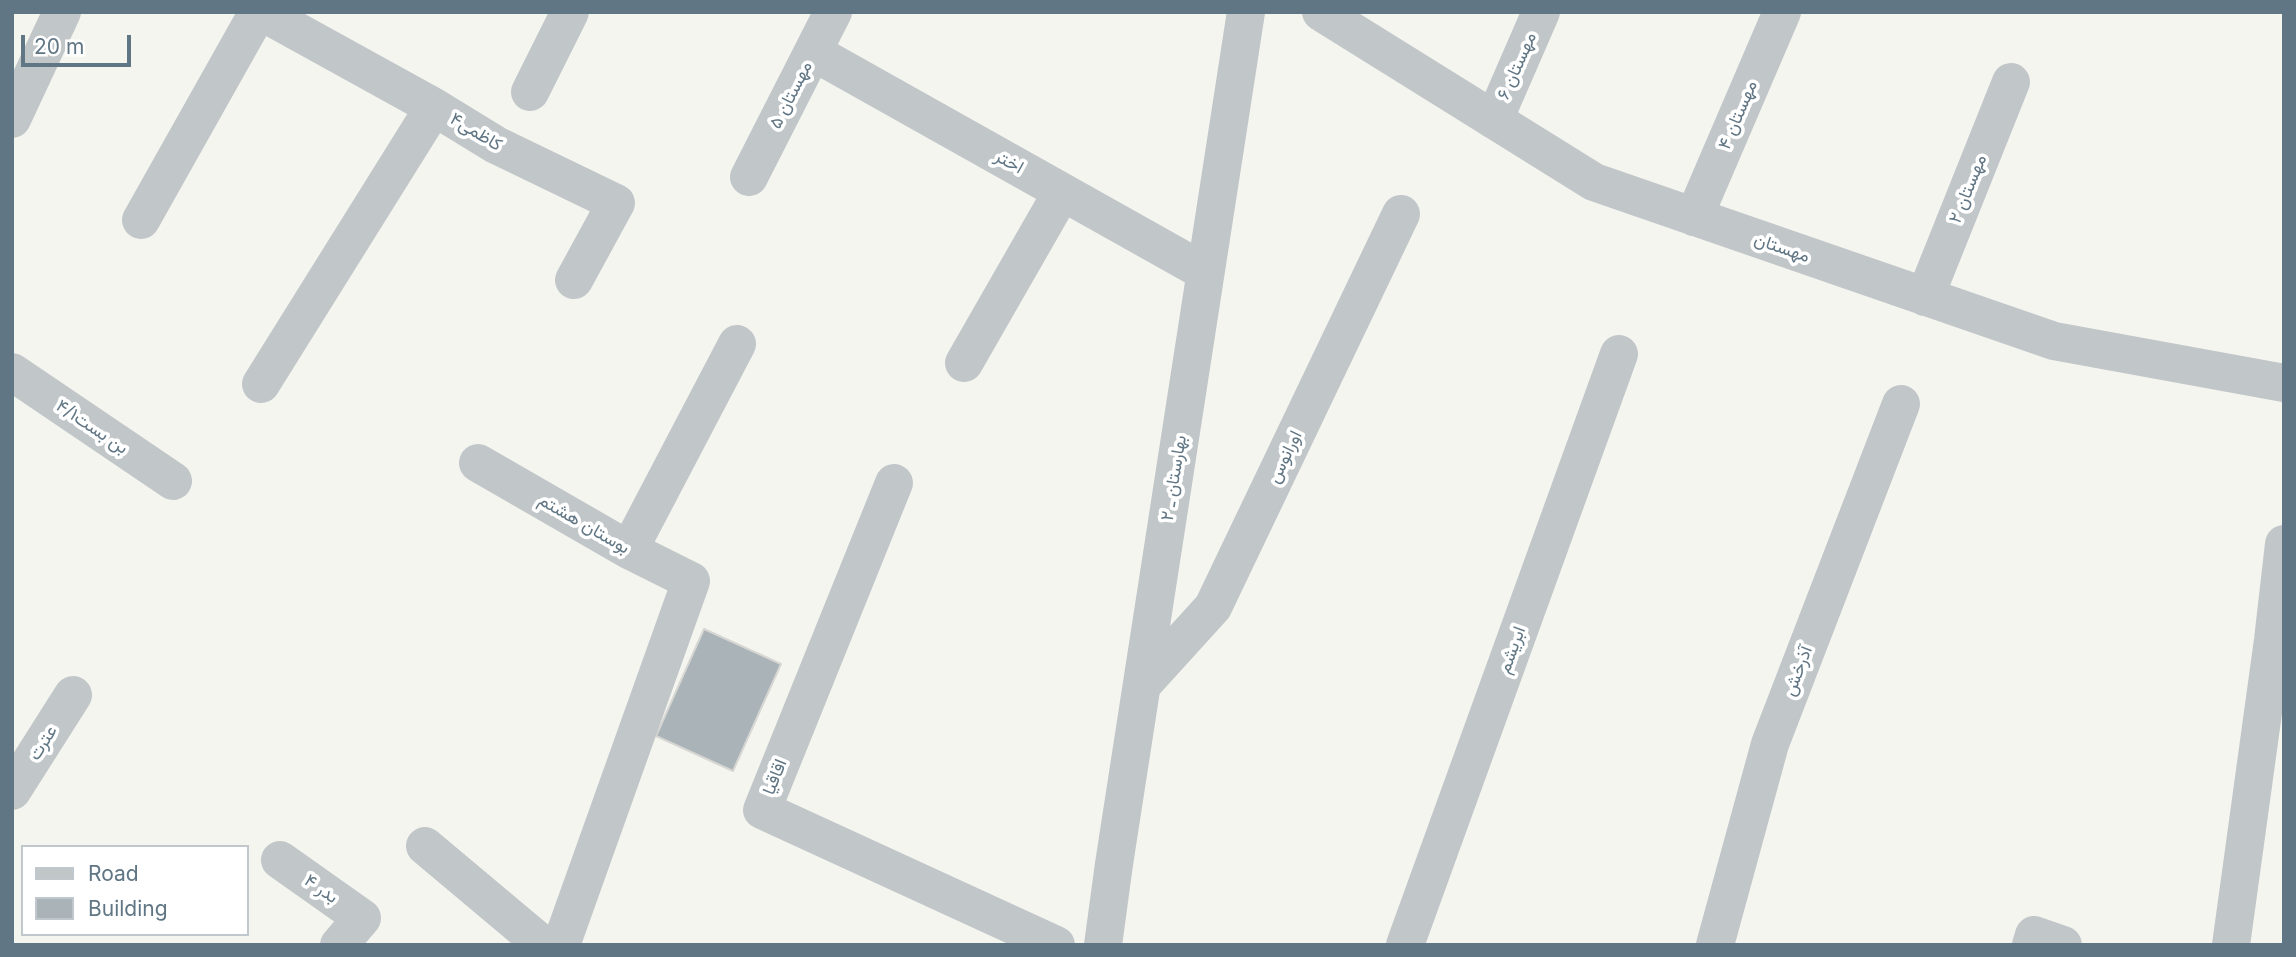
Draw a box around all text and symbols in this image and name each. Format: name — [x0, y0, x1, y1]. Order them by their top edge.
scale bar — [24, 21, 135, 65]
street label: مهستان ۶ — [1493, 29, 1541, 103]
text: 20 m — [34, 34, 84, 59]
street label: مهستان ۵ — [765, 57, 817, 133]
street label: مهستان ۴ — [1714, 77, 1762, 153]
street label: کاظمی۴ — [446, 108, 506, 156]
street label: اختر — [991, 145, 1027, 179]
street label: مهستان ۲ — [1944, 152, 1992, 226]
street label: مهستان — [1751, 228, 1813, 268]
street label: بن بست۴/۱ — [52, 395, 132, 459]
street label: اورانوس — [1263, 427, 1307, 487]
street label: بهارستان ـ ۲ — [1157, 434, 1191, 522]
street label: بوستان هشتم — [534, 489, 634, 559]
street label: ابریشم — [1494, 623, 1530, 677]
street label: آذرخش — [1779, 643, 1817, 699]
street label: عترت — [24, 722, 62, 764]
street label: اقاقیا — [758, 756, 792, 798]
legend — [21, 845, 248, 936]
text: Road — [88, 861, 139, 886]
street label: بدر ۴ — [300, 870, 342, 908]
text: Building — [88, 896, 168, 921]

